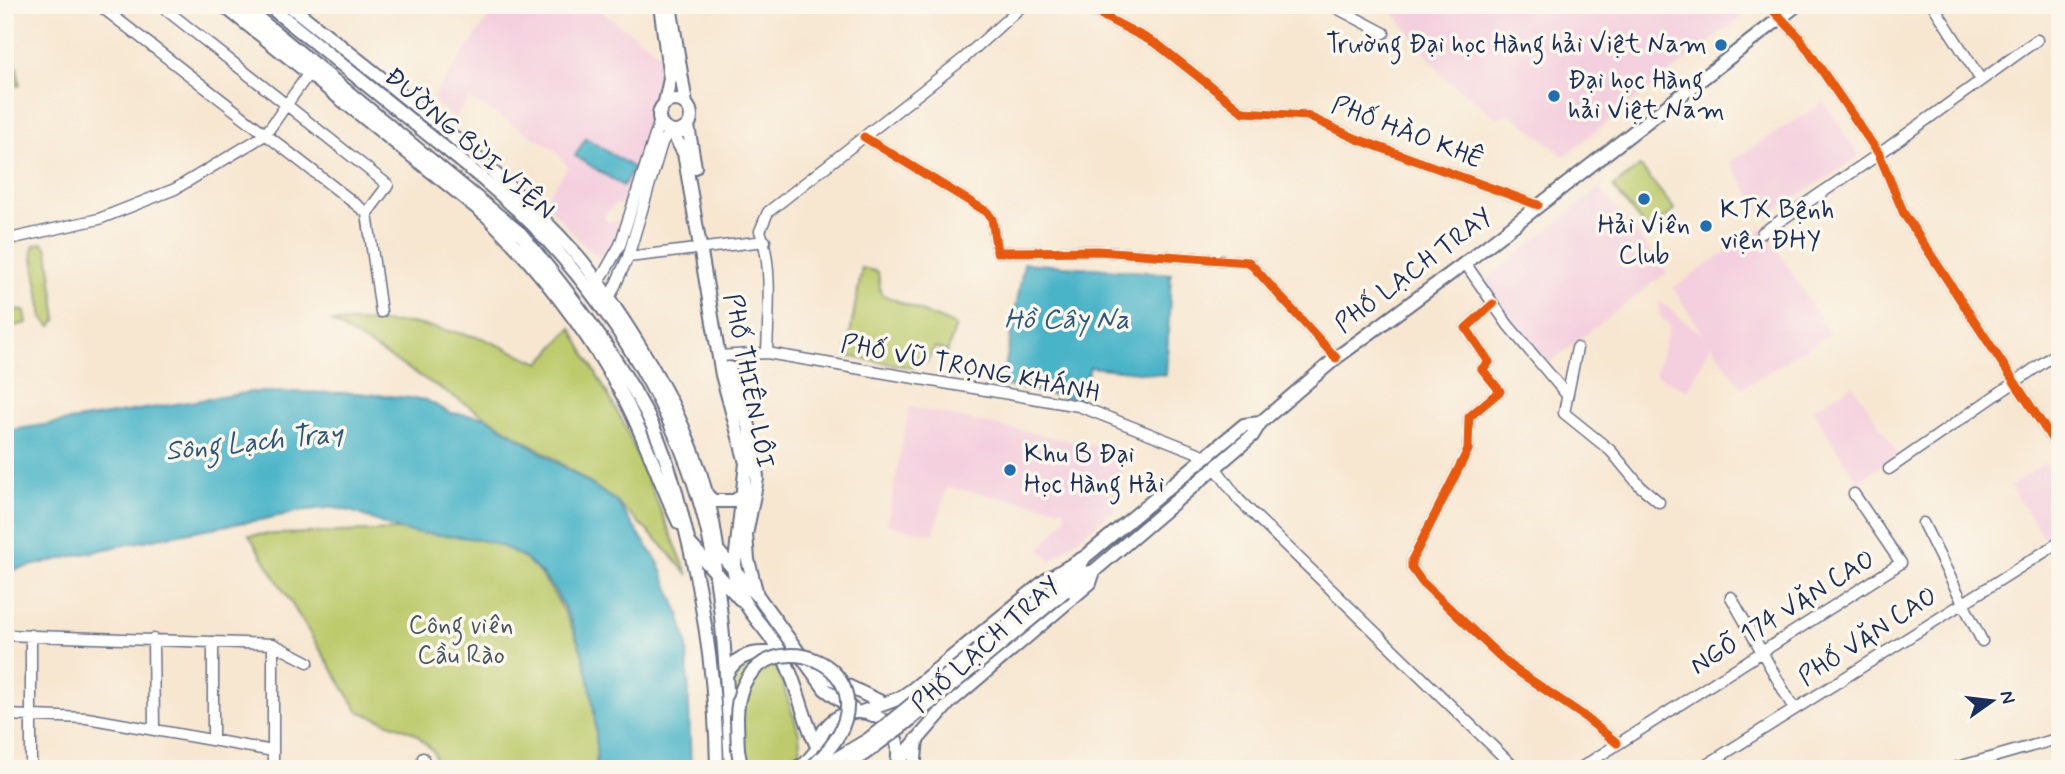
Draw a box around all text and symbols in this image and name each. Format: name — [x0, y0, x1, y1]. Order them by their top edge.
place label: Trường Đại học Hàng hải Việt Nam — [1326, 28, 1707, 65]
marker: Trường Đại học Hàng hải Việt Nam — [1713, 37, 1729, 53]
street label: ĐƯỜNG BÙI VIỆN — [376, 60, 562, 228]
place label: Đại học Hàng hải Việt Nam — [1568, 64, 1725, 128]
street label: PHỐ HÀO KHÊ — [1326, 88, 1488, 177]
marker: Đại học Hàng hải Việt Nam — [1546, 88, 1562, 104]
marker: Hải Viên Club — [1636, 191, 1652, 207]
place label: KTX Bệnh viện ĐHY — [1720, 194, 1834, 258]
street label: PHỐ LẠCH TRAY — [1328, 201, 1500, 341]
place label: Hải Viên Club — [1598, 209, 1690, 273]
marker: KTX Bệnh viện ĐHY — [1698, 218, 1714, 234]
street label: PHỐ THIÊN LÔI — [714, 291, 783, 471]
water label: Hồ Cây Na — [1004, 302, 1130, 339]
street label: PHỐ VŨ TRỌNG KHÁNH — [838, 326, 1102, 411]
water label: Sông Lạch Tray — [164, 415, 347, 474]
place label: Khu B Đại Học Hàng Hải — [1024, 438, 1164, 505]
marker: Khu B Đại Học Hàng Hải — [1002, 462, 1018, 478]
street label: NGÕ 174 VĂN CAO — [1684, 543, 1882, 683]
street label: PHỐ LẠCH TRAY — [904, 569, 1068, 721]
street label: PHỐ VĂN CAO — [1792, 579, 1944, 695]
park label: Công viên Cầu Rào — [409, 609, 513, 673]
north arrow — [1956, 666, 2026, 736]
text: N — [1993, 688, 2021, 706]

